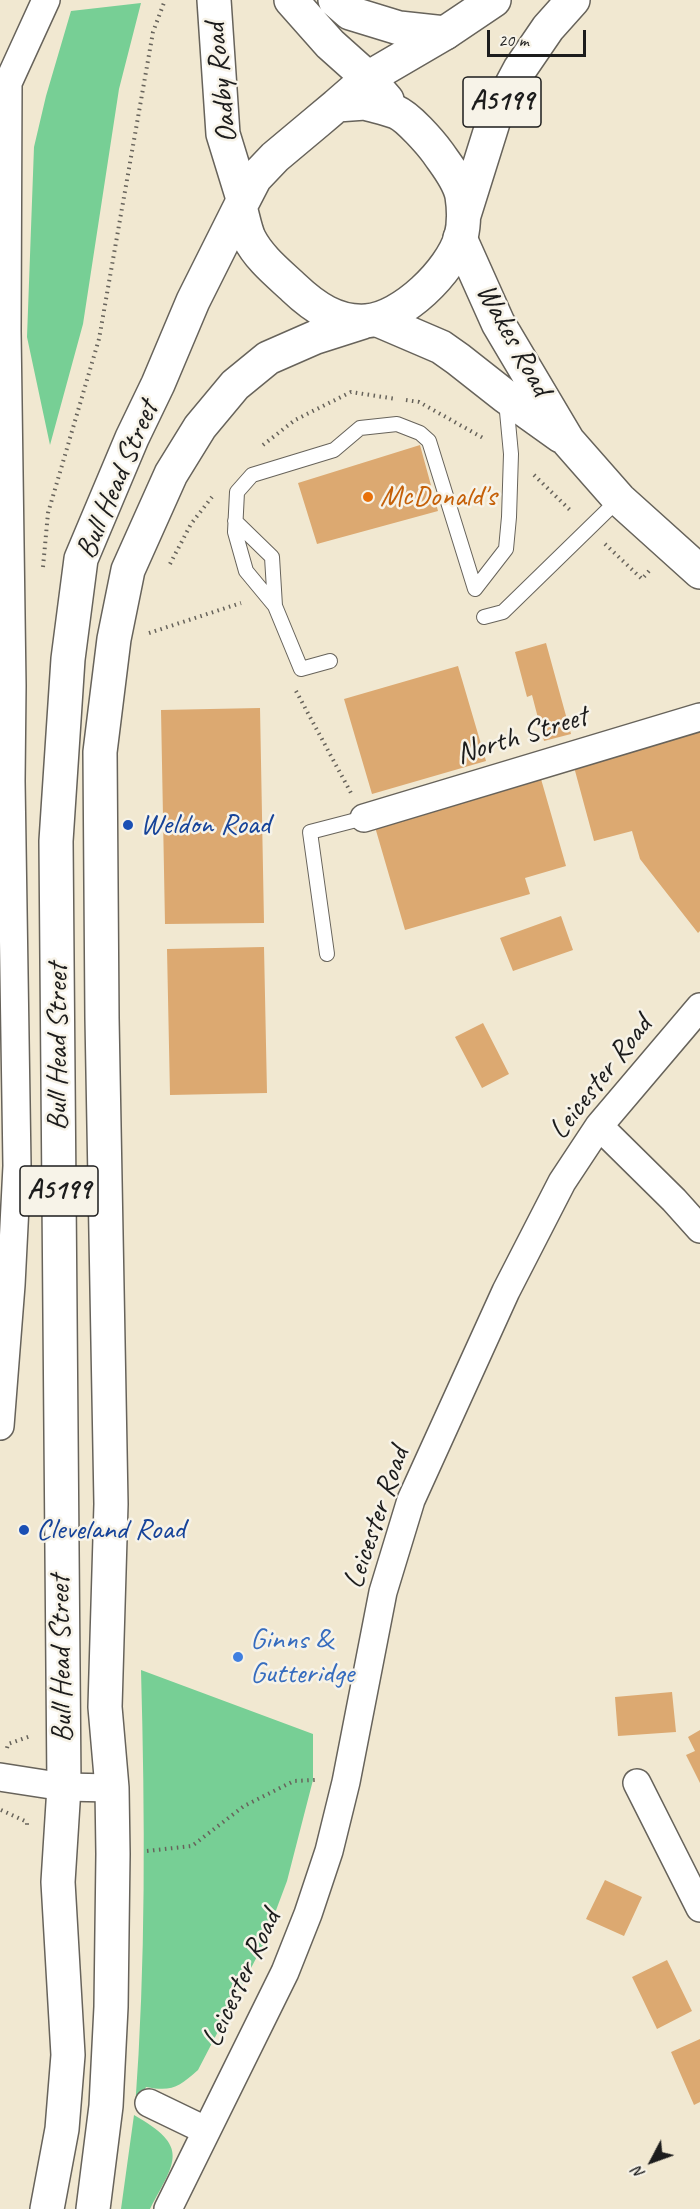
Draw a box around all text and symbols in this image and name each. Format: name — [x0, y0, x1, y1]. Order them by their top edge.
scale bar — [490, 18, 589, 56]
street label: Oadby Road — [198, 21, 246, 145]
text: 20 m — [498, 29, 529, 51]
road number: A5199 — [463, 77, 541, 127]
street label: Wakes Road — [467, 277, 559, 403]
street label: Bull Head Street — [69, 396, 167, 564]
place label: McDonald's — [380, 479, 496, 515]
marker: McDonald's — [361, 490, 375, 504]
street label: North Street — [452, 699, 592, 773]
place label: Weldon Road — [140, 807, 270, 843]
marker: Weldon Road — [121, 818, 135, 832]
street label: Bull Head Street — [40, 963, 76, 1131]
street label: Leicester Road — [542, 1009, 660, 1147]
road number: A5199 — [20, 1166, 98, 1216]
street label: Leicester Road — [336, 1443, 418, 1593]
place label: Cleveland Road — [36, 1512, 185, 1548]
marker: Cleveland Road — [17, 1523, 31, 1537]
street label: Bull Head Street — [43, 1575, 81, 1743]
place label: Ginns & Gutteridge — [250, 1622, 354, 1692]
marker: Ginns & Gutteridge — [231, 1650, 245, 1664]
street label: Leicester Road — [195, 1905, 289, 2053]
north arrow — [622, 2131, 682, 2191]
text: N — [628, 2163, 649, 2183]

